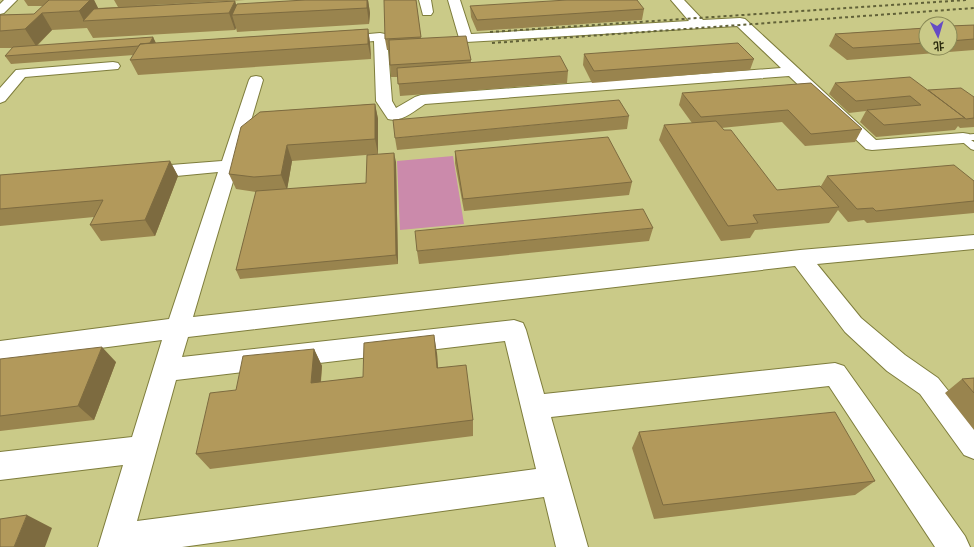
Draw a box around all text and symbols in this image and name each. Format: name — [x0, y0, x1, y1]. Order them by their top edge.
north arrow — [918, 16, 958, 56]
text: 北 — [933, 39, 945, 54]

